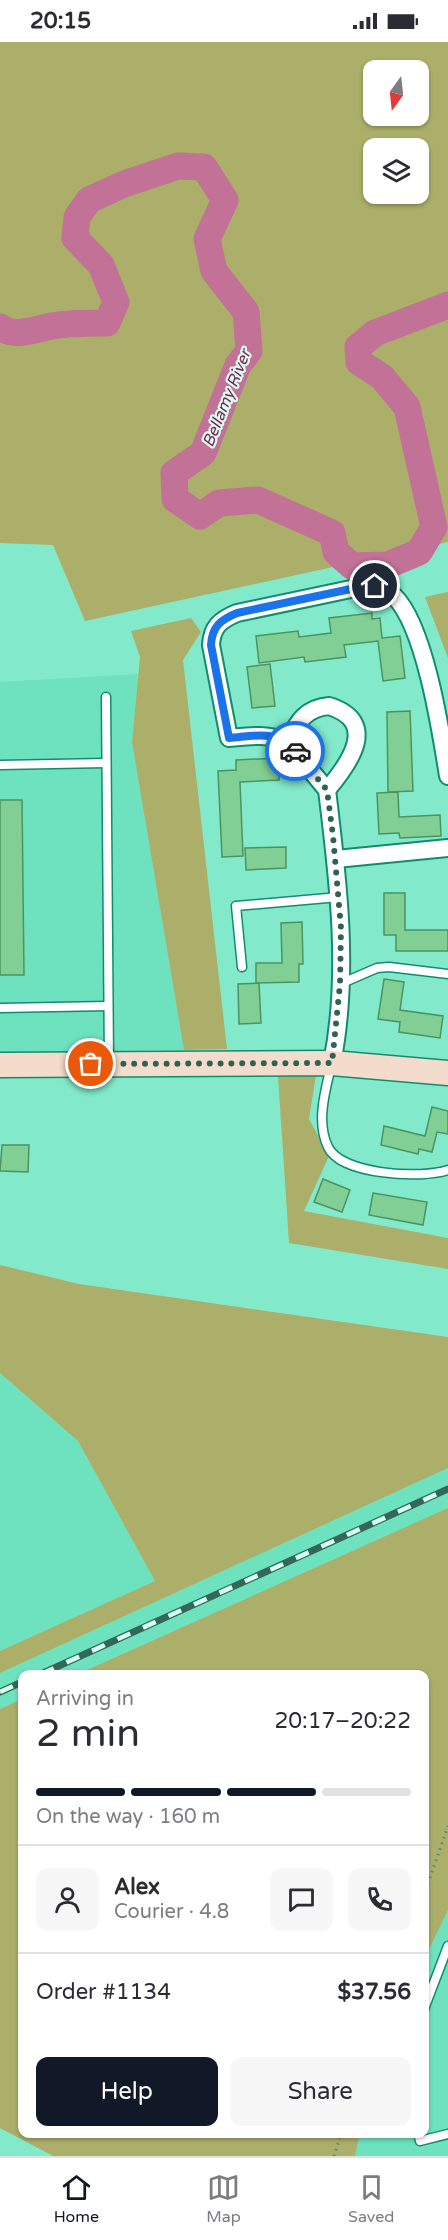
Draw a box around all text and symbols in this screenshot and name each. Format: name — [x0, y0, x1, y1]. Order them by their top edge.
text: 20:15 — [30, 8, 91, 34]
north arrow — [363, 60, 429, 126]
map controls — [363, 60, 429, 204]
button: layers — [363, 138, 429, 204]
water label: Bellamy River — [198, 345, 256, 450]
pin — [349, 560, 400, 611]
icon: home — [358, 569, 391, 602]
courier — [265, 721, 325, 781]
icon: car — [279, 735, 312, 768]
pin — [65, 1038, 116, 1089]
icon: bag — [74, 1047, 107, 1080]
text: Arriving in — [36, 1687, 134, 1711]
text: 20:17–20:22 — [274, 1708, 411, 1734]
text: 2 min — [36, 1710, 140, 1757]
text: On the way · 160 m — [36, 1805, 220, 1829]
button: person — [36, 1868, 99, 1931]
button: chat — [270, 1868, 333, 1931]
button: phone — [348, 1868, 411, 1931]
text: Alex — [114, 1874, 160, 1900]
text: Courier · 4.8 — [114, 1900, 229, 1924]
text: Order #1134 — [36, 1979, 171, 2005]
text: $37.56 — [338, 1979, 411, 2005]
button: Help — [36, 2057, 218, 2126]
button: Share — [230, 2057, 411, 2126]
tab: Home — [54, 2171, 99, 2227]
tab: Map — [206, 2171, 241, 2227]
tab: Saved — [348, 2171, 394, 2227]

